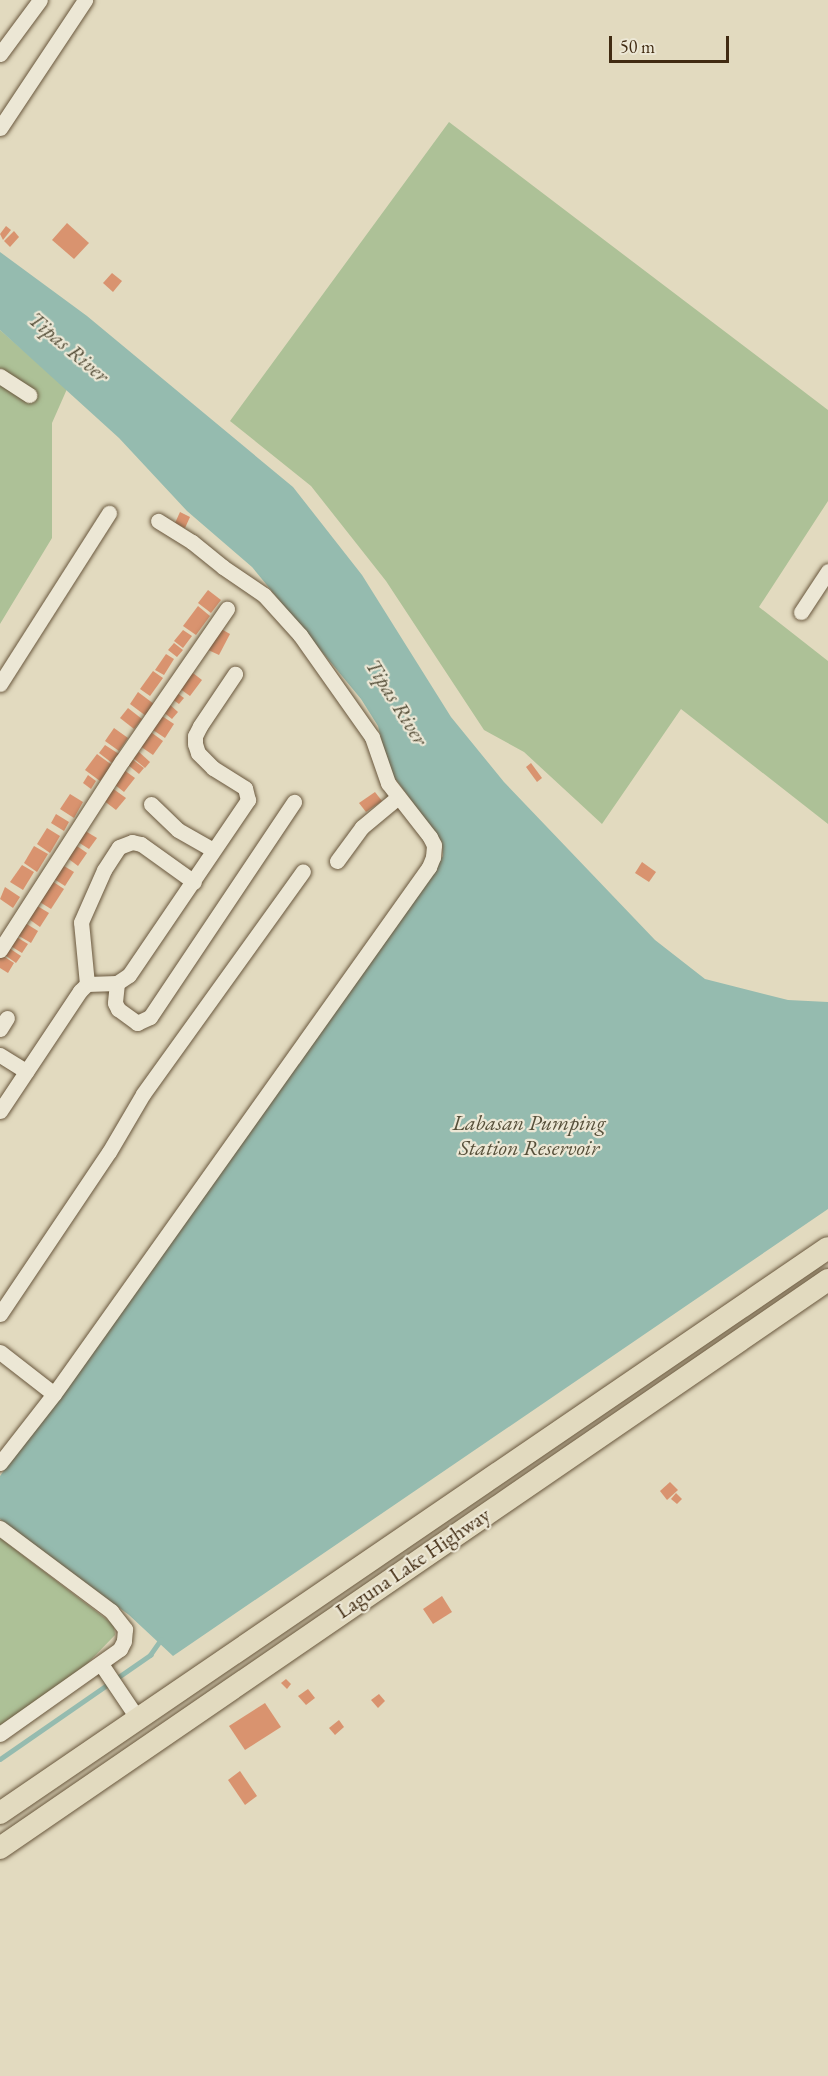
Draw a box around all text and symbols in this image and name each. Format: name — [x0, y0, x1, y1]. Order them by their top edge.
scale bar — [612, 24, 732, 62]
text: 50 m — [620, 35, 655, 58]
water label: Tipas River — [23, 306, 115, 388]
water label: Tipas River — [360, 654, 434, 750]
water label: Labasan Pumping Station Reservoir — [452, 1109, 606, 1160]
street label: Laguna Lake Highway — [331, 1502, 495, 1624]

